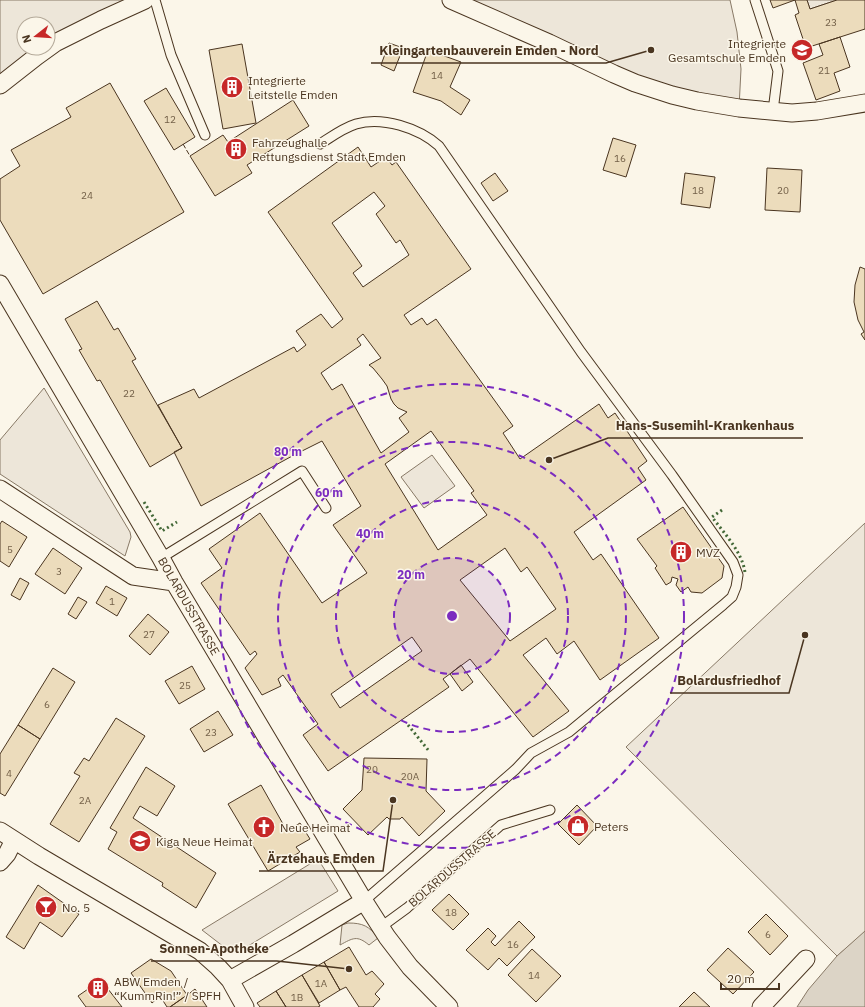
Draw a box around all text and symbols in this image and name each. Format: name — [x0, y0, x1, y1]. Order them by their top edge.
north arrow — [16, 16, 56, 56]
house number: 23 — [825, 16, 837, 29]
text: N — [19, 33, 34, 45]
place label: Integrierte Gesamtschule Emden — [668, 36, 786, 65]
school or university icon: Integrierte Gesamtschule Emden — [789, 37, 815, 63]
callout: Kleingartenbauverein Emden - Nord — [371, 38, 606, 63]
text: Kleingartenbauverein Emden - Nord — [379, 42, 599, 59]
house number: 21 — [818, 64, 830, 77]
house number: 14 — [431, 69, 443, 82]
place label: Integrierte Leitstelle Emden — [248, 73, 338, 102]
building icon: Integrierte Leitstelle Emden — [219, 74, 245, 100]
house number: 12 — [164, 113, 176, 126]
place label: Fahrzeughalle Rettungsdienst Stadt Emden — [252, 135, 406, 164]
building icon: Fahrzeughalle Rettungsdienst Stadt Emden — [223, 136, 249, 162]
house number: 16 — [614, 152, 626, 165]
house number: 18 — [692, 184, 704, 197]
house number: 20 — [777, 184, 789, 197]
house number: 24 — [81, 189, 93, 202]
house number: 22 — [123, 387, 135, 400]
callout: Hans-Susemihl-Krankenhaus — [608, 413, 803, 438]
text: Hans-Susemihl-Krankenhaus — [616, 417, 795, 434]
text: 80 m — [274, 444, 302, 459]
text: 60 m — [315, 485, 343, 500]
text: 40 m — [356, 526, 384, 541]
building icon: MVZ — [668, 539, 694, 565]
house number: 5 — [7, 543, 13, 556]
place label: MVZ — [696, 545, 720, 560]
street label: BOLARDUSSTRASSE — [155, 554, 223, 658]
house number: 3 — [56, 565, 62, 578]
text: 20 m — [397, 567, 425, 582]
house number: 1 — [109, 595, 115, 608]
centre of rings — [445, 609, 459, 623]
house number: 27 — [143, 628, 155, 641]
callout: Bolardusfriedhof — [670, 668, 789, 693]
text: Bolardusfriedhof — [677, 672, 781, 689]
house number: 25 — [179, 679, 191, 692]
house number: 6 — [44, 698, 50, 711]
house number: 23 — [205, 726, 217, 739]
house number: 20 — [366, 763, 378, 776]
house number: 4 — [6, 767, 12, 780]
house number: 20A — [401, 770, 420, 783]
house number: 2A — [79, 794, 92, 807]
shop icon: Peters — [565, 813, 591, 839]
church icon: Neue Heimat — [251, 814, 277, 840]
place label: Peters — [594, 819, 629, 834]
place label: Neue Heimat — [280, 820, 350, 835]
street label: BOLARDUSSTRASSE — [405, 826, 499, 910]
school or university icon: Kiga Neue Heimat — [127, 828, 153, 854]
place label: Kiga Neue Heimat — [156, 834, 253, 849]
callout: Ärztehaus Emden — [259, 846, 383, 871]
text: Ärztehaus Emden — [267, 850, 375, 867]
bar icon: No. 5 — [33, 894, 59, 920]
place label: No. 5 — [62, 900, 90, 915]
house number: 18 — [445, 906, 457, 919]
house number: 6 — [765, 928, 771, 941]
callout: Sonnen-Apotheke — [151, 936, 277, 961]
house number: 16 — [507, 938, 519, 951]
text: Sonnen-Apotheke — [159, 940, 269, 957]
scale bar — [721, 965, 779, 991]
house number: 14 — [528, 969, 540, 982]
text: 20 m — [727, 971, 755, 986]
place label: ABW Emden / “KummRin!” / SPFH — [114, 974, 221, 1003]
building icon: ABW Emden / “KummRin!” / SPFH — [85, 975, 111, 1001]
house number: 1A — [315, 977, 328, 990]
house number: 1B — [291, 991, 303, 1004]

